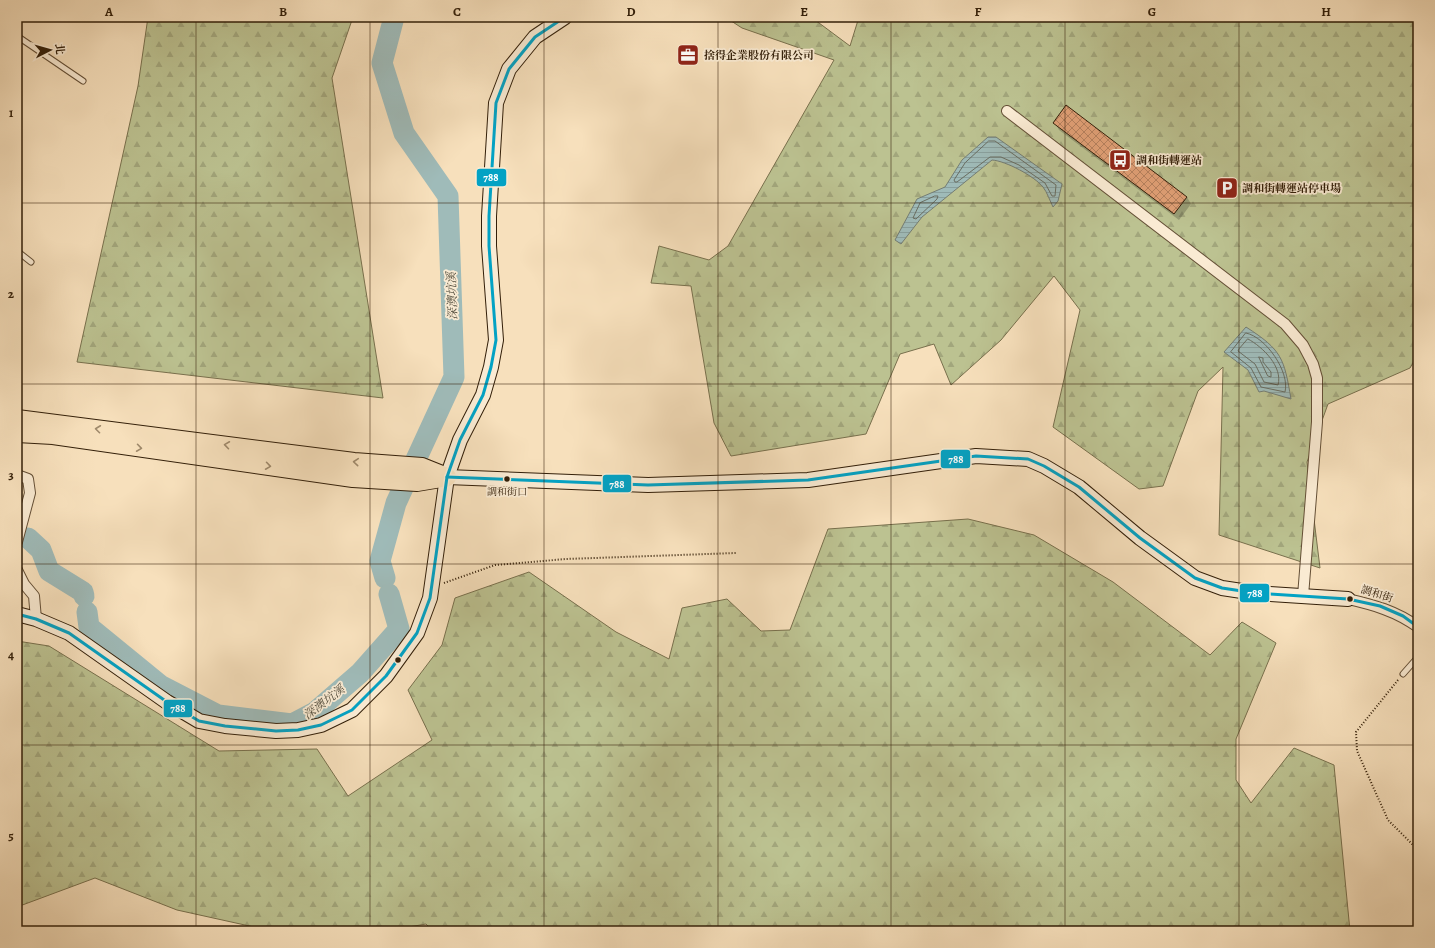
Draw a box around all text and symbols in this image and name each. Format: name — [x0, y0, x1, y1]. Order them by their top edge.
text: A — [104, 3, 114, 20]
text: B — [279, 3, 287, 20]
text: C — [453, 3, 461, 20]
text: D — [626, 3, 636, 20]
text: E — [800, 3, 808, 20]
text: F — [975, 3, 982, 20]
text: G — [1148, 3, 1156, 20]
text: H — [1321, 3, 1331, 20]
north arrow — [30, 30, 70, 70]
office icon: 捨得企業股份有限公司 — [675, 42, 701, 68]
text: 北 — [51, 43, 67, 55]
place label: 捨得企業股份有限公司 — [704, 48, 814, 63]
text: 1 — [9, 104, 14, 121]
bus stop icon: 調和街轉運站 — [1107, 147, 1133, 173]
place label: 調和街轉運站 — [1136, 153, 1202, 168]
line badge: 788 — [476, 168, 507, 187]
text: 788 — [483, 170, 499, 185]
parking icon: 調和街轉運站停車場 — [1214, 175, 1240, 201]
place label: 調和街轉運站停車場 — [1242, 181, 1341, 196]
water label: 深澳坑溪 — [443, 270, 461, 320]
text: 2 — [8, 285, 15, 302]
one-way arrow — [95, 424, 101, 433]
one-way arrow — [224, 441, 230, 450]
one-way arrow — [136, 443, 142, 452]
line badge: 788 — [940, 449, 971, 469]
text: 788 — [948, 452, 964, 467]
one-way arrow — [353, 458, 359, 467]
one-way arrow — [265, 461, 271, 470]
text: 3 — [8, 466, 14, 483]
marker: 調和街口 — [502, 474, 512, 484]
line badge: 788 — [602, 474, 632, 493]
text: 788 — [609, 477, 625, 492]
place label: 調和街口 — [487, 485, 527, 498]
street label: 調和街 — [1359, 582, 1395, 606]
line badge: 788 — [1239, 583, 1270, 603]
text: 788 — [1247, 586, 1263, 601]
unlabelled marker — [1345, 594, 1355, 604]
text: 4 — [8, 646, 14, 663]
unlabelled marker — [393, 655, 403, 665]
water label: 深澳坑溪 — [300, 680, 350, 723]
line badge: 788 — [163, 699, 193, 718]
text: 788 — [170, 701, 186, 716]
text: 5 — [8, 827, 14, 844]

